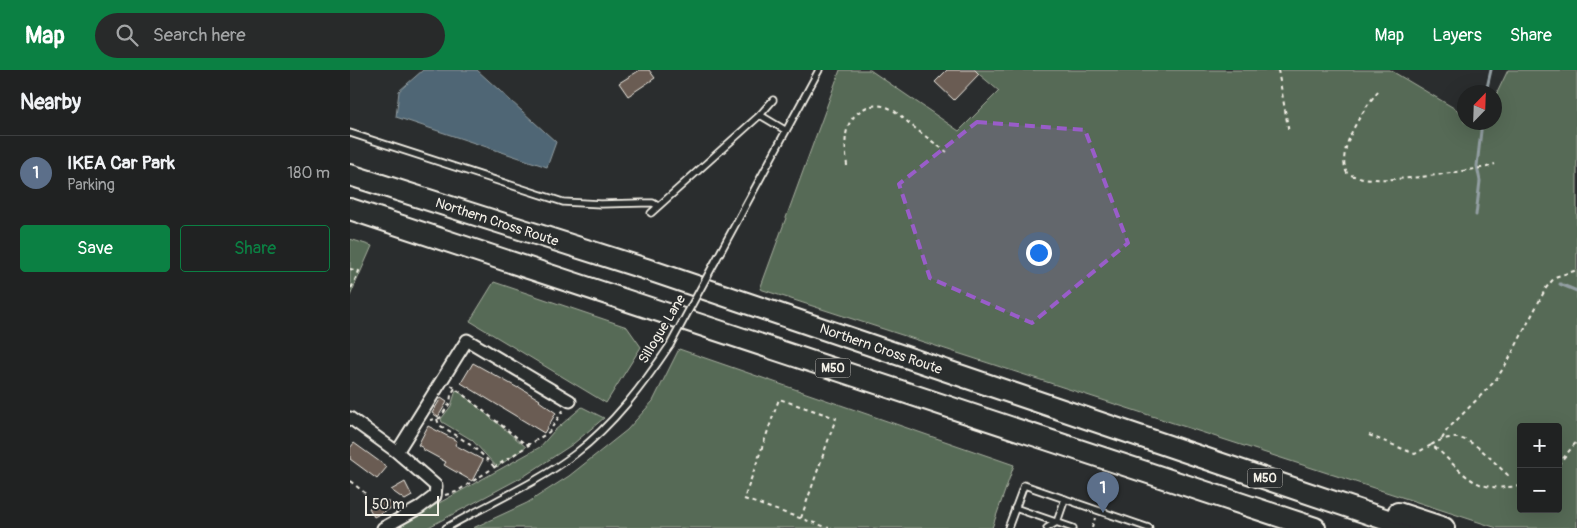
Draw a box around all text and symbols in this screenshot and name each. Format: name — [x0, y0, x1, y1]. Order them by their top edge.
search box — [95, 13, 445, 58]
text: Map — [25, 21, 65, 50]
icon: search — [113, 21, 141, 49]
text: Search here — [153, 23, 246, 47]
text: Map — [1375, 24, 1404, 47]
text: Layers — [1432, 24, 1482, 47]
text: Share — [1510, 24, 1552, 47]
north arrow — [1457, 85, 1502, 130]
text: Nearby — [20, 89, 81, 116]
text: IKEA Car Park — [67, 151, 175, 175]
text: 1 — [33, 163, 39, 183]
text: 180 m — [287, 163, 330, 183]
text: Parking — [67, 175, 115, 195]
street label: Northern Cross Route — [433, 194, 561, 250]
button: Save — [20, 225, 170, 272]
button: Share — [180, 225, 330, 272]
your location — [1026, 240, 1052, 266]
street label: Sillogue Lane — [635, 291, 689, 367]
street label: Northern Cross Route — [817, 320, 945, 378]
road number: M50 — [816, 358, 850, 378]
map controls — [1517, 423, 1562, 513]
button: + — [1517, 423, 1562, 468]
road number: M50 — [1248, 468, 1282, 488]
button: − — [1517, 468, 1562, 513]
pin: 1 — [1087, 472, 1119, 513]
scale bar — [365, 493, 439, 516]
text: 50 m — [372, 496, 405, 513]

